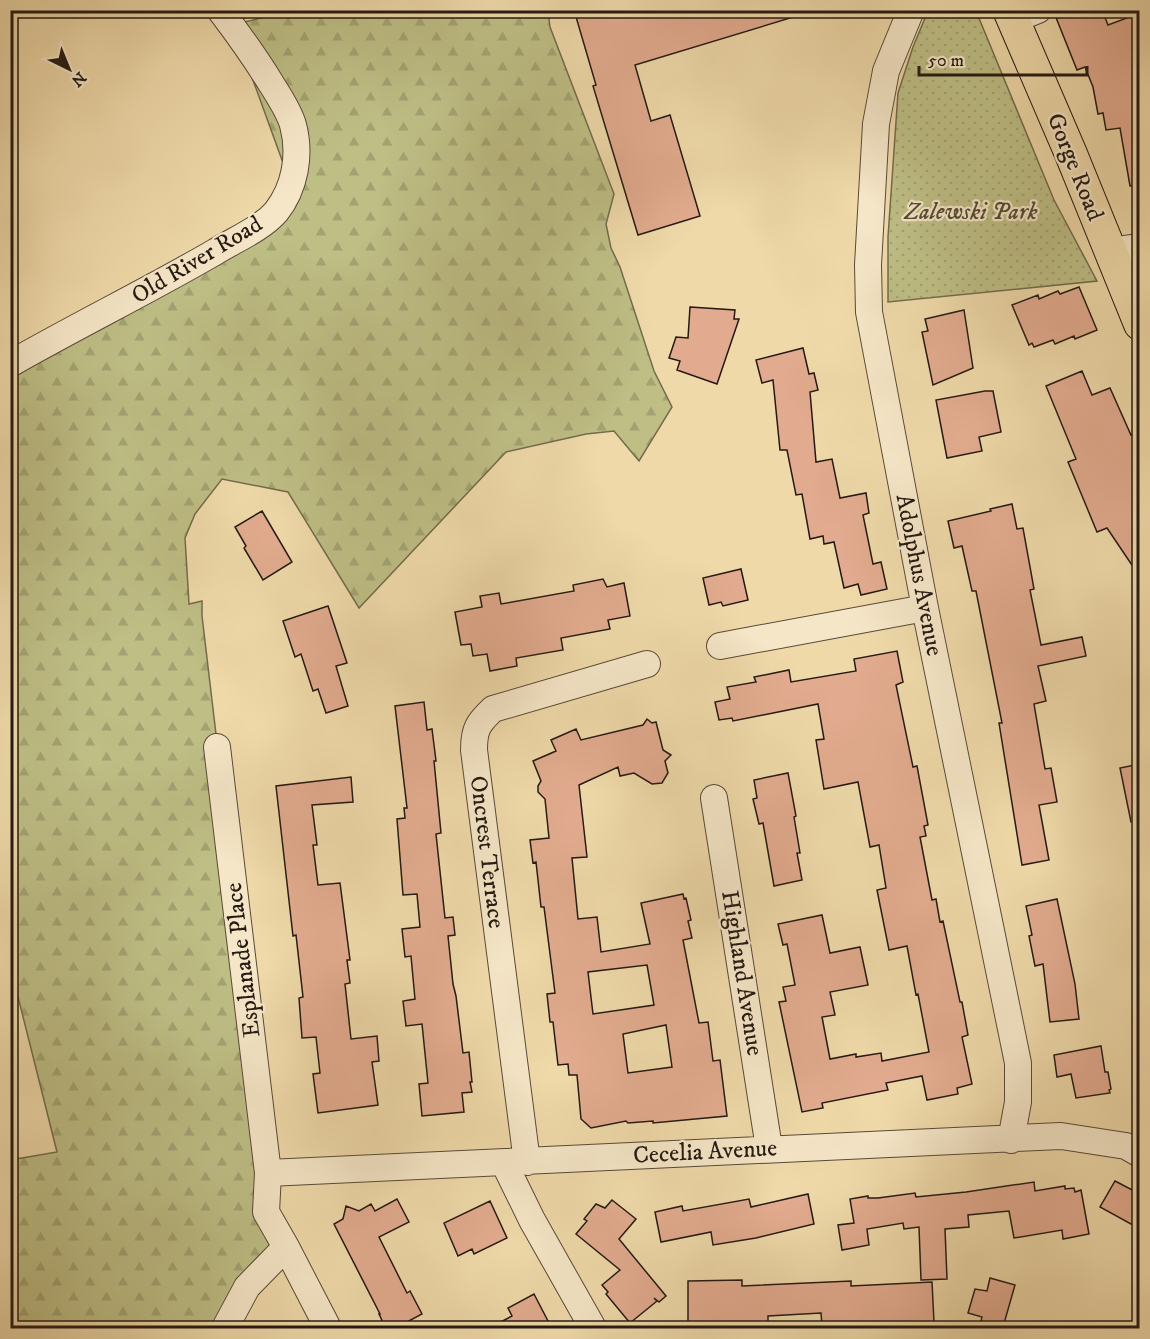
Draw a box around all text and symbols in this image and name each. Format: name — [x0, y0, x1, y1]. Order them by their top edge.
north arrow — [39, 39, 99, 99]
scale bar — [919, 39, 1087, 77]
text: 50 m — [928, 50, 964, 72]
text: N — [67, 67, 90, 91]
street label: Gorge Road — [1040, 109, 1110, 225]
park label: Zalewski Park — [904, 197, 1037, 227]
street label: Old River Road — [126, 209, 268, 311]
street label: Adolphus Avenue — [889, 491, 949, 659]
street label: Oncrest Terrace — [463, 774, 511, 930]
street label: Esplanade Place — [219, 881, 267, 1039]
street label: Highland Avenue — [714, 888, 770, 1058]
street label: Cecelia Avenue — [632, 1133, 778, 1171]

